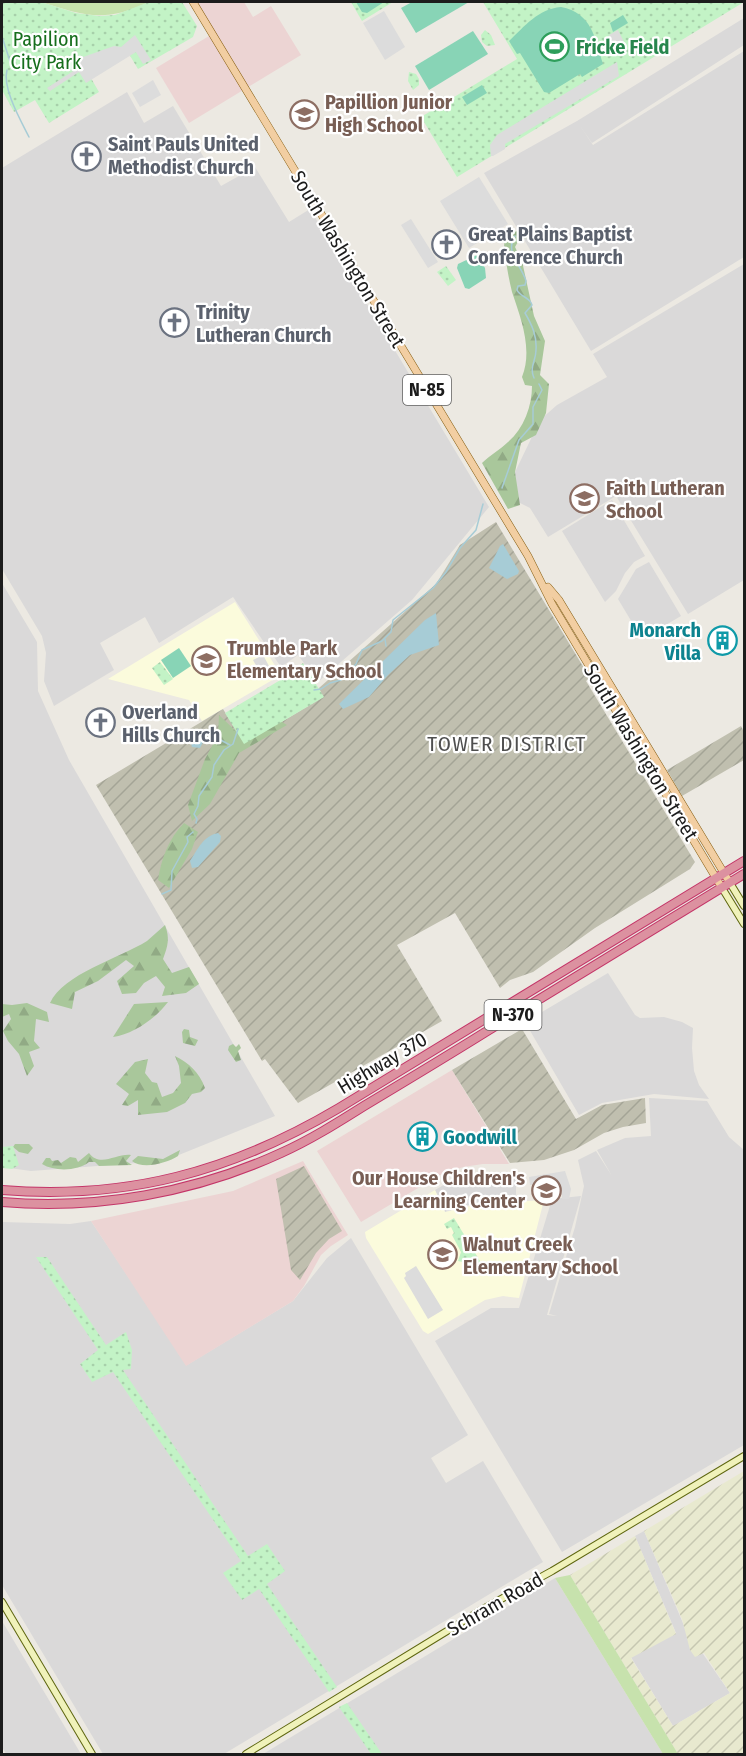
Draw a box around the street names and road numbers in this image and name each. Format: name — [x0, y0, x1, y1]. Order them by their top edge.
street label: South Washington Street — [286, 166, 411, 352]
road number: N-85 — [403, 375, 451, 405]
street label: South Washington Street — [579, 659, 704, 845]
road number: N-370 — [484, 1000, 542, 1030]
street label: Highway 370 — [333, 1027, 431, 1099]
street label: Schram Road — [443, 1567, 547, 1641]

